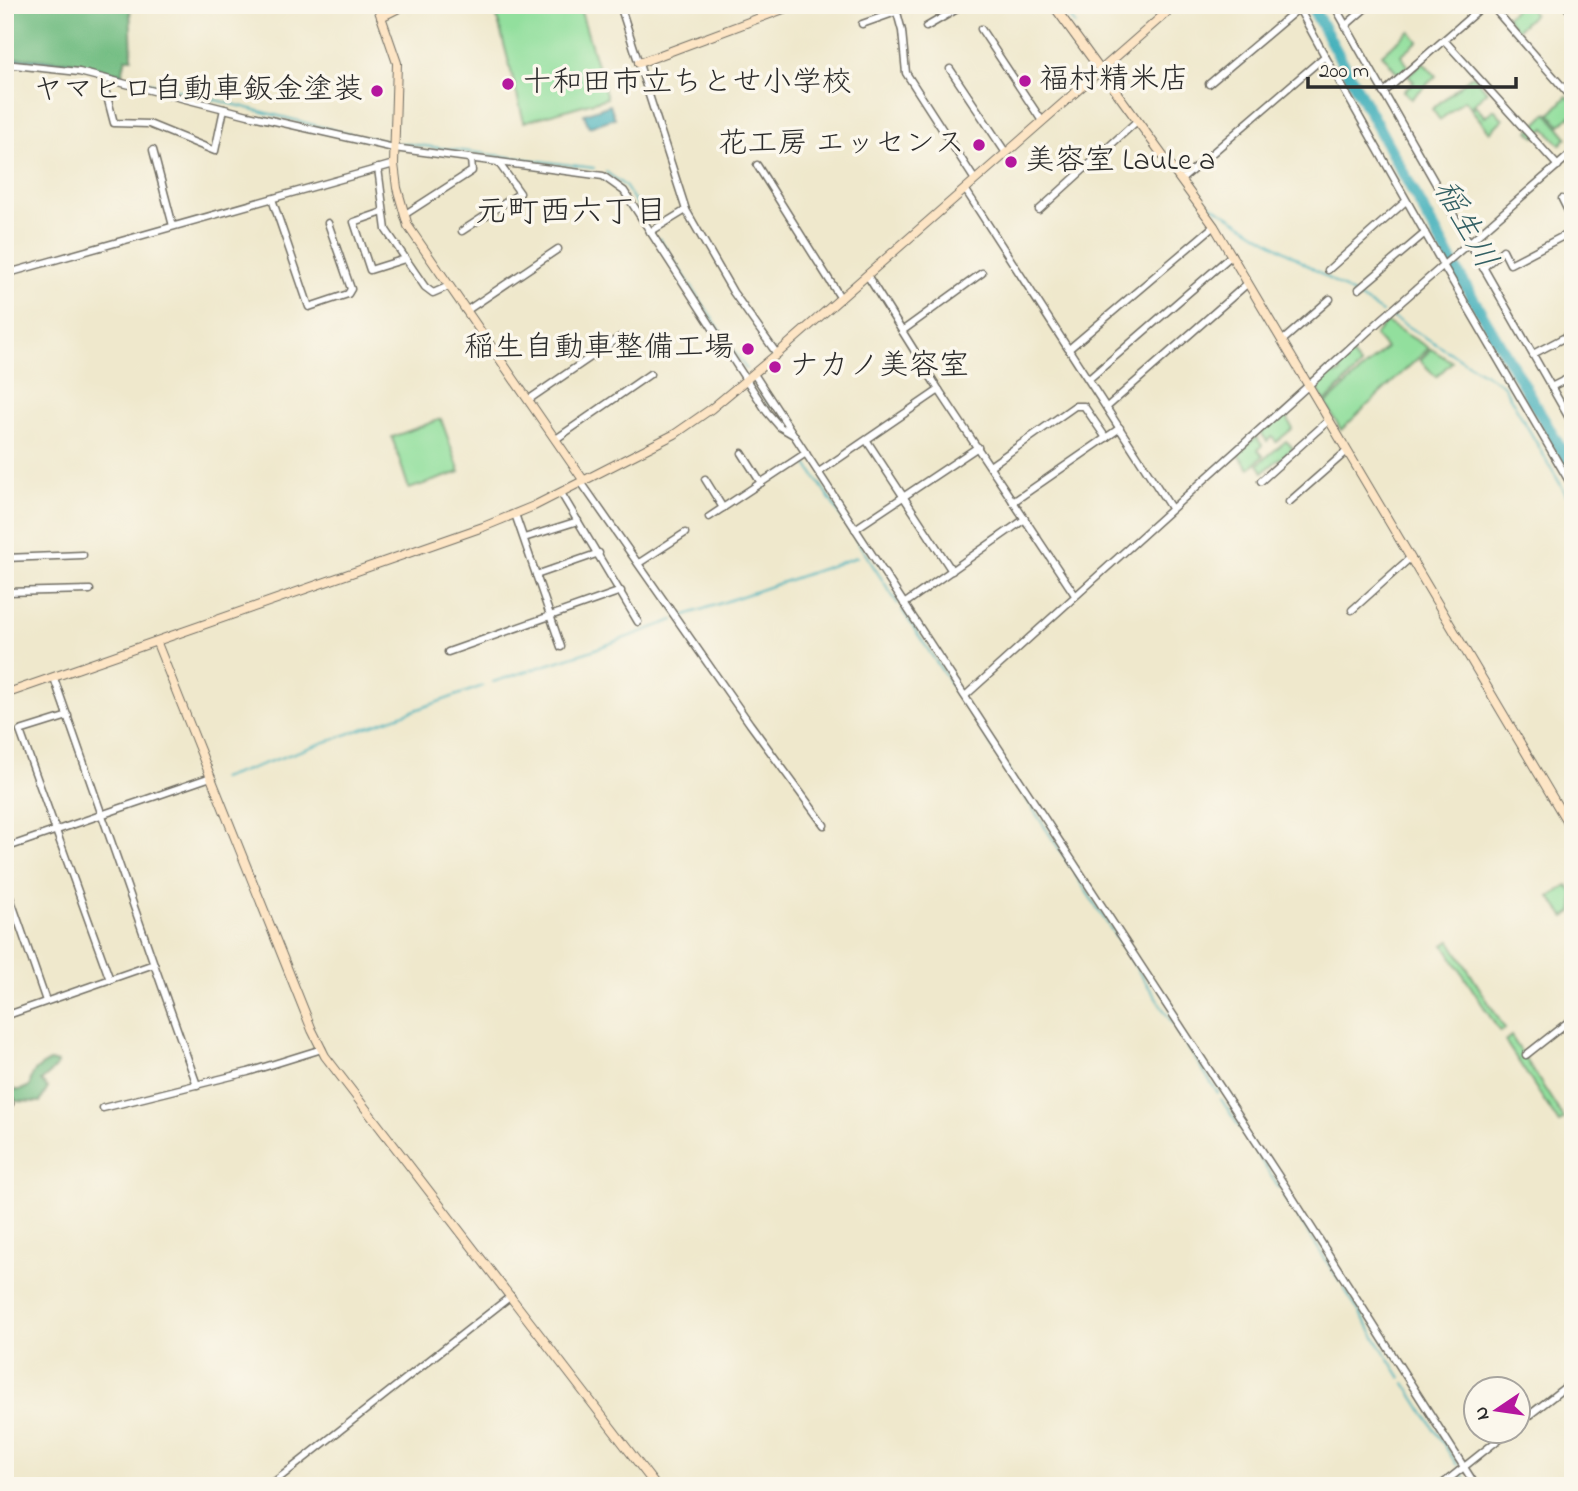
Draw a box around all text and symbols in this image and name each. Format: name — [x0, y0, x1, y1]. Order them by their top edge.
scale bar — [1308, 46, 1517, 90]
text: 200 m — [1319, 57, 1369, 87]
place label: 福村精米店 — [1039, 59, 1189, 103]
place label: 十和田市立ちとせ小学校 — [522, 62, 852, 106]
place label: ヤマヒロ自動車鈑金塗装 — [33, 69, 363, 113]
marker: 福村精米店 — [1017, 73, 1033, 89]
marker: 十和田市立ちとせ小学校 — [500, 76, 516, 92]
marker: ヤマヒロ自動車鈑金塗装 — [369, 83, 385, 99]
place label: 花工房 エッセンス — [718, 123, 965, 167]
marker: 花工房 エッセンス — [971, 137, 987, 153]
place label: 美容室 LauLe a — [1025, 140, 1215, 184]
marker: 美容室 LauLe a — [1003, 154, 1019, 170]
water label: 稲生川 — [1420, 172, 1508, 278]
district label: 元町西六丁目 — [475, 190, 667, 237]
place label: 稲生自動車整備工場 — [464, 327, 734, 371]
marker: 稲生自動車整備工場 — [740, 341, 756, 357]
place label: ナカノ美容室 — [789, 345, 969, 389]
marker: ナカノ美容室 — [767, 359, 783, 375]
north arrow — [1462, 1376, 1532, 1446]
text: N — [1468, 1404, 1497, 1423]

